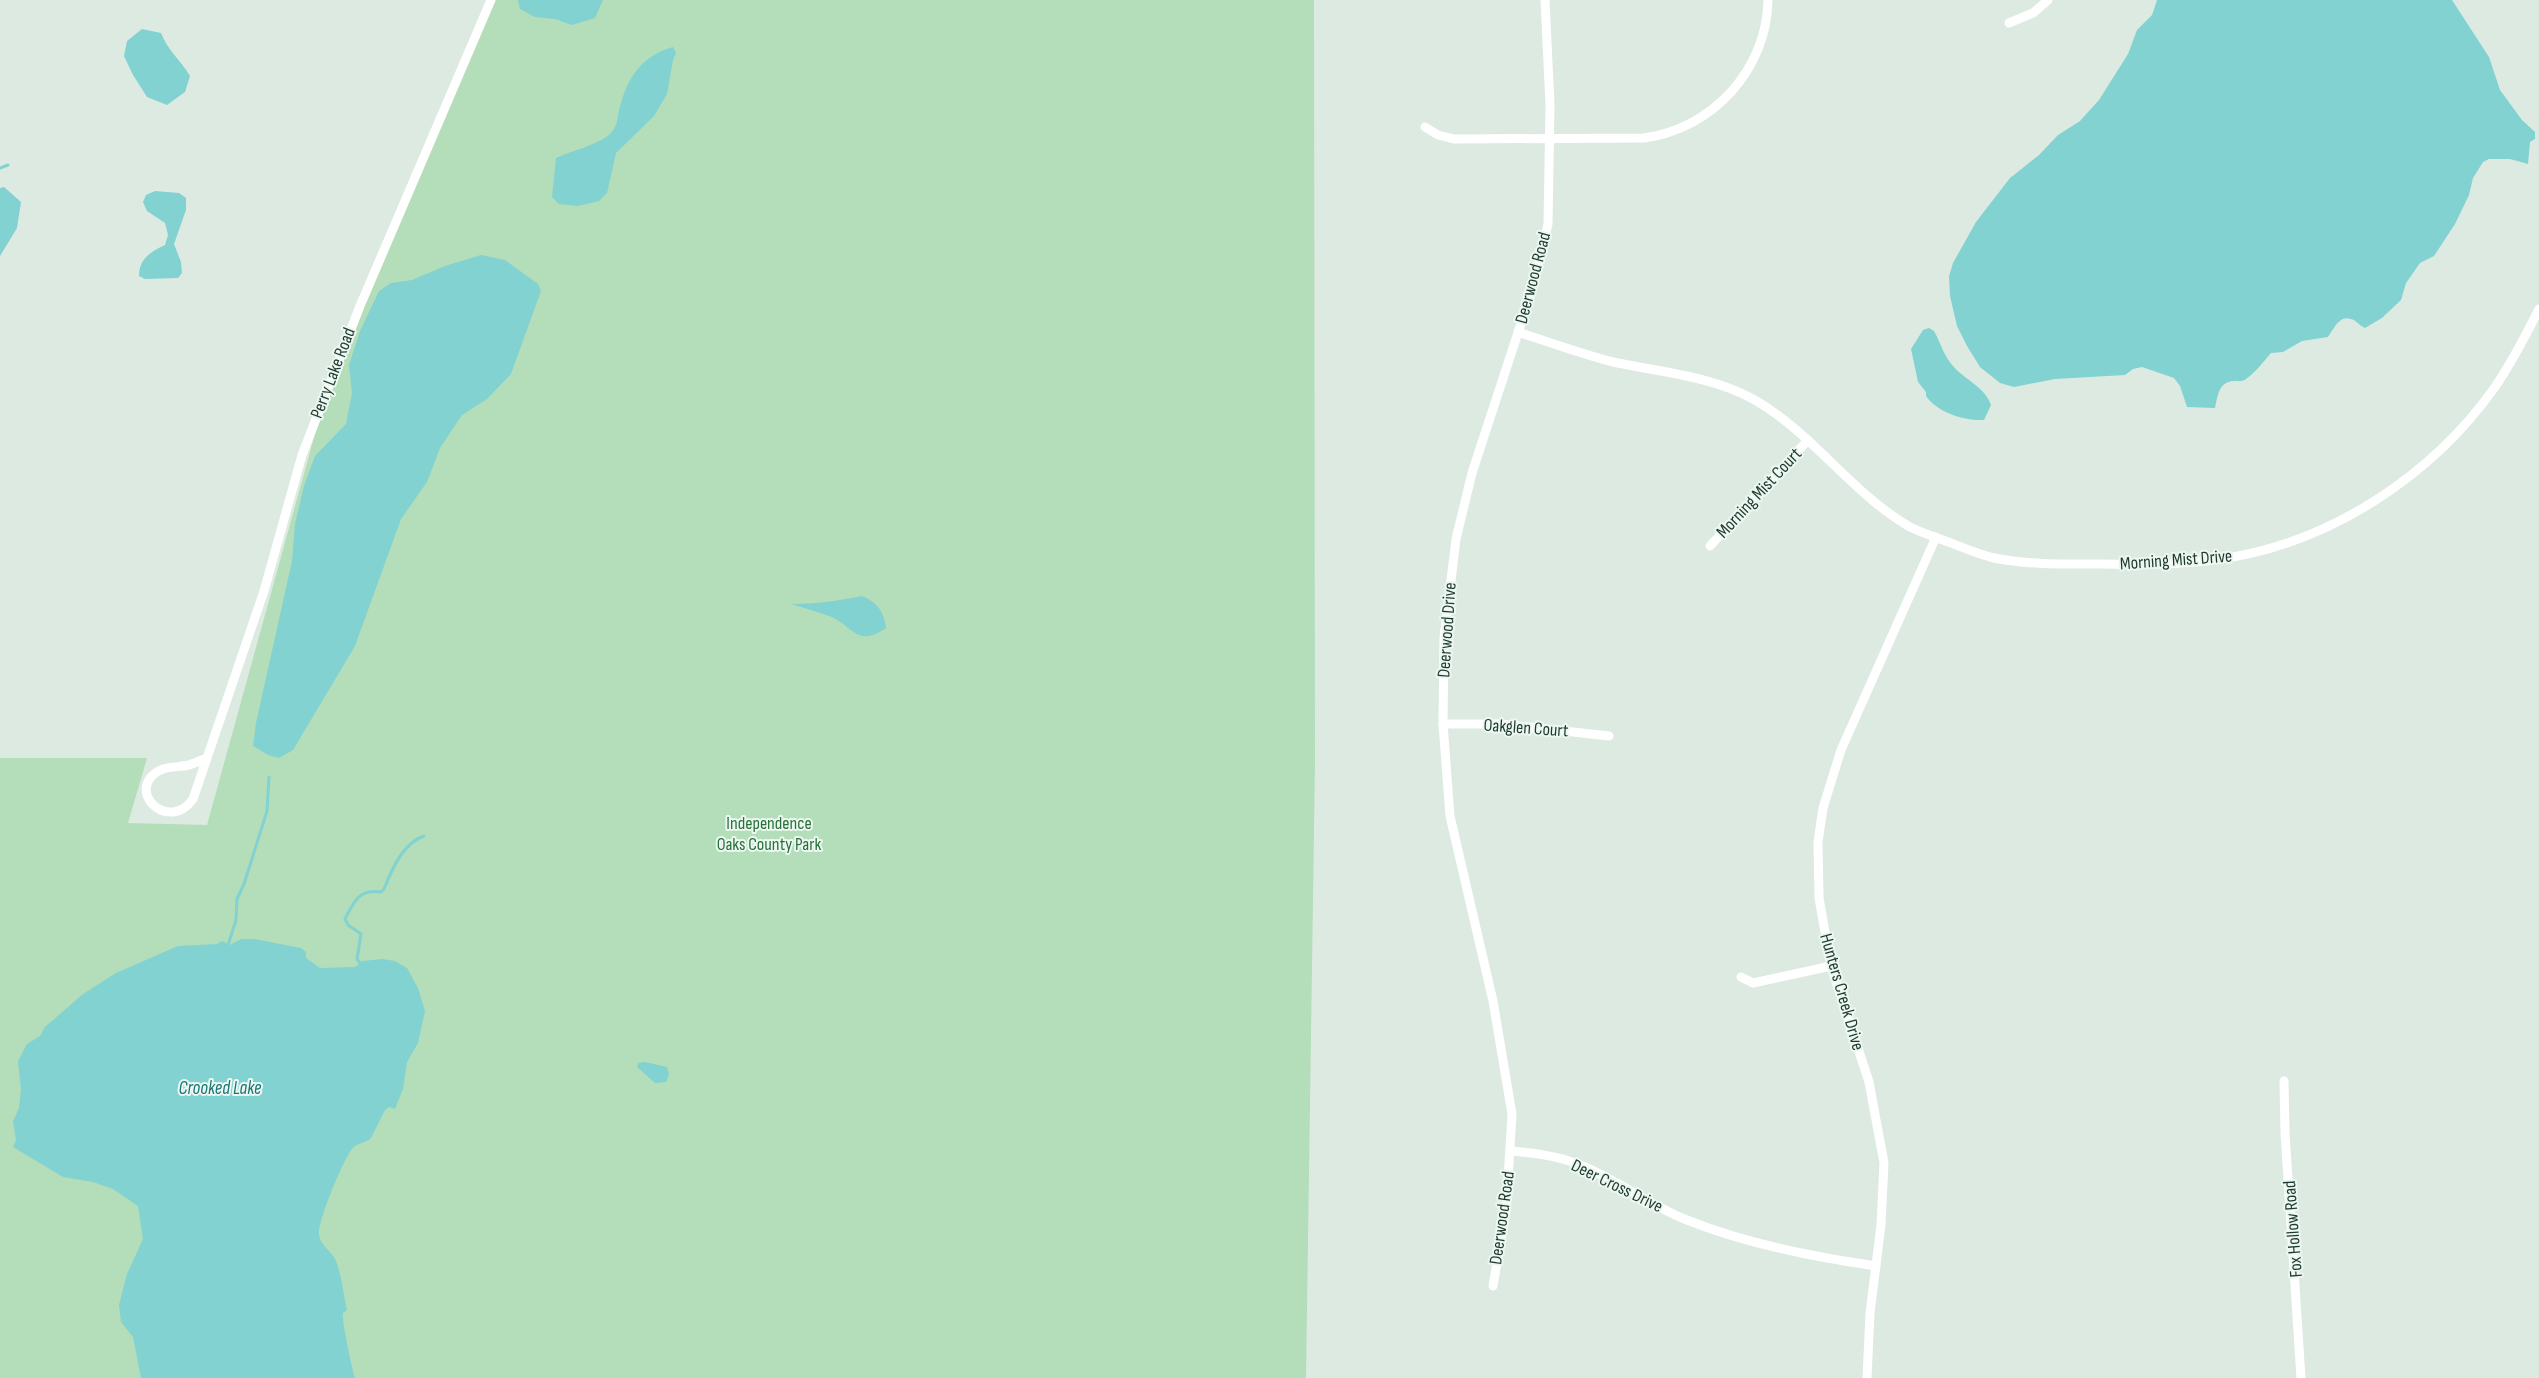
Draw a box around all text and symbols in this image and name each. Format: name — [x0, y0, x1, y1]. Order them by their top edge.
street label: Deerwood Road — [1511, 230, 1555, 326]
street label: Perry Lake Road — [306, 325, 360, 421]
street label: Morning Mist Court — [1712, 443, 1806, 542]
street label: Morning Mist Drive — [2119, 546, 2233, 574]
street label: Deerwood Drive — [1433, 582, 1461, 678]
street label: Oakglen Court — [1483, 715, 1570, 741]
park label: Independence Oaks County Park — [717, 813, 821, 855]
street label: Hunters Creek Drive — [1815, 931, 1869, 1053]
water label: Crooked Lake — [179, 1077, 262, 1100]
street label: Deer Cross Drive — [1568, 1155, 1666, 1217]
street label: Deerwood Road — [1485, 1170, 1519, 1266]
street label: Fox Hollow Road — [2279, 1180, 2307, 1278]

